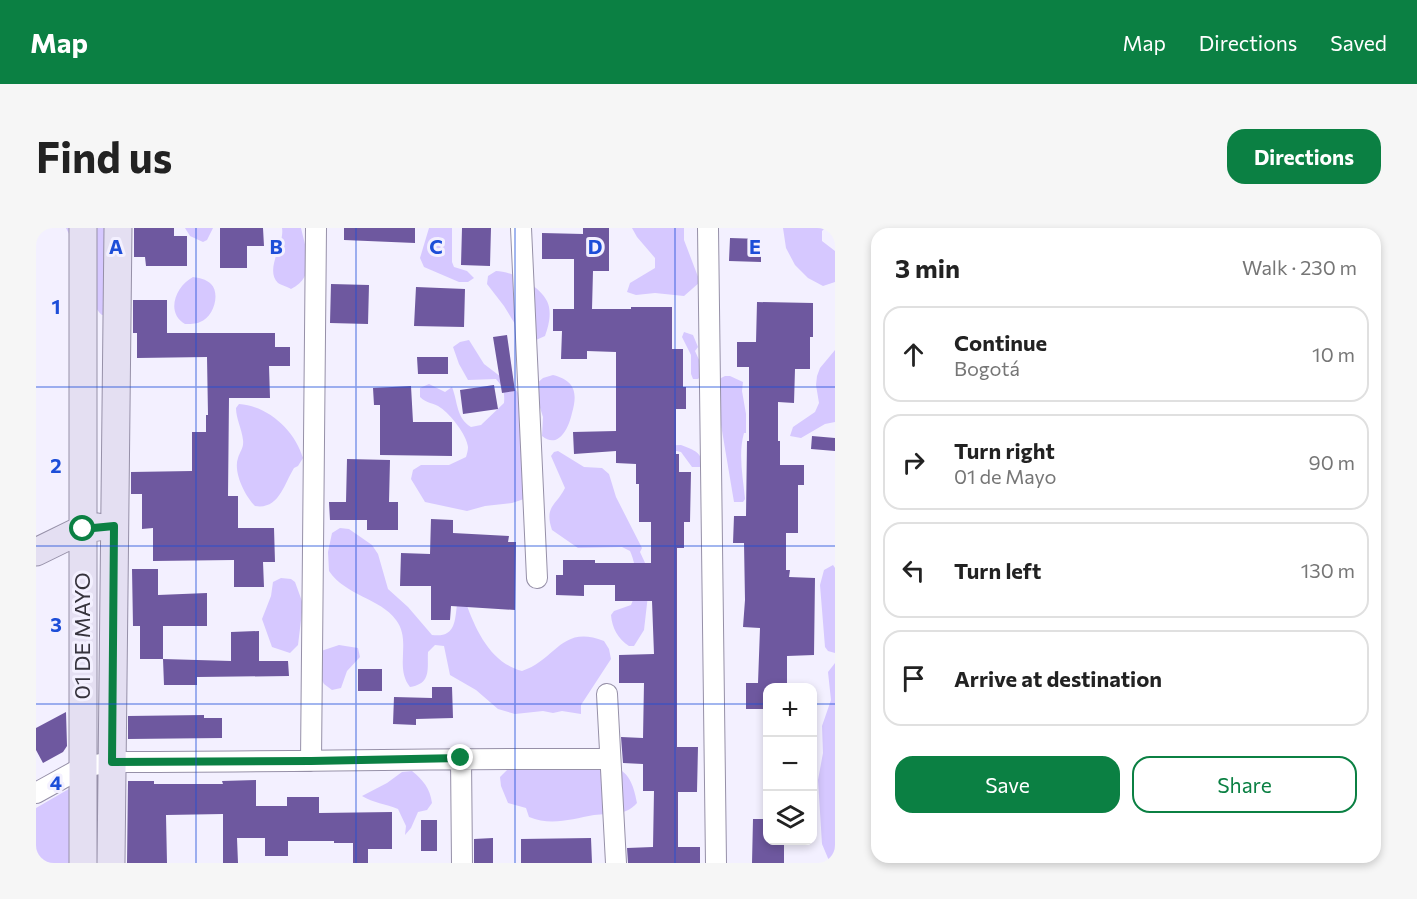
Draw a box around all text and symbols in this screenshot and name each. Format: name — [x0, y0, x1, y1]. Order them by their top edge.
text: Map — [30, 25, 88, 59]
text: Map — [1123, 30, 1166, 55]
text: Directions — [1199, 30, 1297, 55]
text: Saved — [1330, 30, 1387, 55]
button: Directions — [1227, 129, 1381, 184]
text: Find us — [36, 130, 172, 182]
text: A — [109, 234, 123, 258]
text: B — [269, 234, 283, 258]
text: C — [429, 234, 443, 258]
text: D — [588, 234, 602, 258]
text: E — [749, 234, 761, 258]
text: 3 min — [895, 252, 960, 283]
text: Walk · 230 m — [1242, 255, 1357, 279]
text: 1 — [51, 294, 61, 318]
text: Continue — [954, 329, 1047, 356]
icon: ahead — [897, 338, 930, 371]
text: 10 m — [1312, 342, 1355, 366]
text: Bogotá — [954, 356, 1020, 380]
text: Turn right — [954, 437, 1055, 464]
icon: right — [897, 446, 930, 479]
text: 90 m — [1309, 450, 1355, 474]
text: 2 — [50, 453, 62, 477]
text: 01 de Mayo — [954, 464, 1057, 488]
route start — [69, 515, 95, 541]
icon: left — [897, 554, 930, 587]
text: Turn left — [954, 557, 1041, 584]
text: 130 m — [1301, 558, 1355, 582]
street label: 01 DE MAYO — [68, 572, 95, 700]
text: 3 — [50, 612, 62, 636]
icon: arrive — [897, 662, 930, 695]
text: Arrive at destination — [954, 665, 1162, 692]
map controls — [763, 683, 817, 845]
button: + — [763, 683, 817, 737]
button: − — [763, 737, 817, 791]
route end — [447, 744, 473, 770]
button: Save — [895, 756, 1120, 813]
button: Share — [1132, 756, 1357, 813]
text: 4 — [50, 770, 62, 794]
button: layers — [763, 791, 817, 845]

